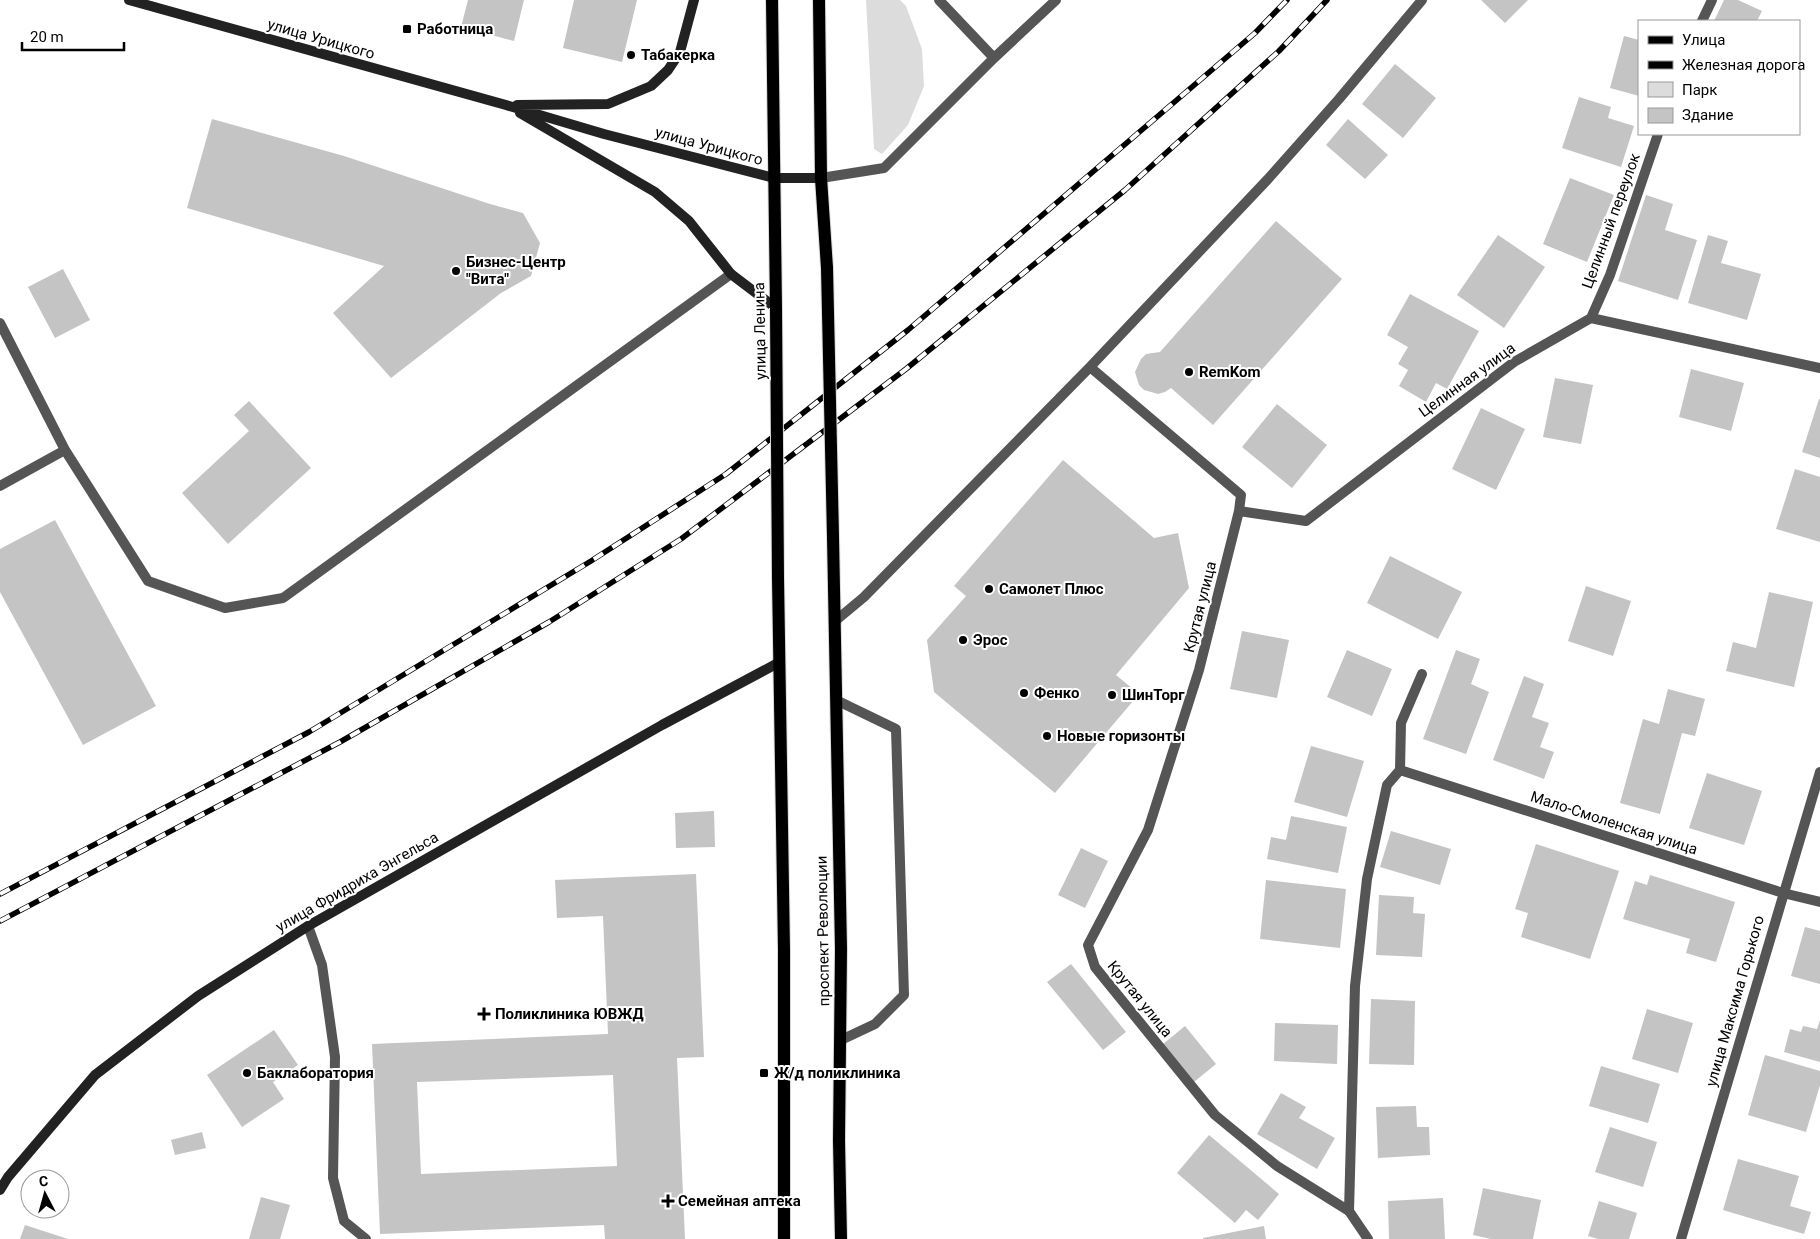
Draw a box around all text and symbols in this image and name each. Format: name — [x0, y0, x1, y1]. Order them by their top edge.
street label: улица Урицкого — [265, 15, 377, 63]
scale bar — [22, 20, 125, 52]
place label: Работница — [417, 20, 493, 38]
legend — [1638, 20, 1800, 135]
marker: Работница — [401, 23, 413, 35]
text: 20 m — [30, 28, 64, 46]
text: Улица — [1682, 31, 1725, 49]
place label: Табакерка — [641, 46, 715, 64]
marker: Табакерка — [625, 49, 637, 61]
text: Железная дорога — [1682, 56, 1805, 74]
text: Парк — [1682, 81, 1717, 99]
text: Здание — [1682, 106, 1733, 124]
street label: улица Урицкого — [653, 123, 765, 169]
street label: Целинный переулок — [1578, 151, 1644, 291]
place label: Бизнес-Центр "Вита" — [466, 253, 566, 288]
marker: Бизнес-Центр "Вита" — [450, 265, 462, 277]
street label: улица Ленина — [750, 282, 770, 380]
street label: Целинная улица — [1415, 339, 1519, 421]
place label: RemKom — [1199, 363, 1261, 381]
marker: RemKom — [1183, 366, 1195, 378]
street label: Крутая улица — [1180, 560, 1220, 654]
place label: Самолет Плюс — [999, 580, 1104, 598]
marker: Самолет Плюс — [983, 583, 995, 595]
place label: Эрос — [973, 631, 1008, 649]
marker: Эрос — [957, 634, 969, 646]
place label: Фенко — [1034, 684, 1079, 702]
place label: ШинТорг — [1122, 686, 1185, 704]
marker: Фенко — [1018, 687, 1030, 699]
marker: ШинТорг — [1106, 689, 1118, 701]
place label: Новые горизонты — [1057, 727, 1185, 745]
marker: Новые горизонты — [1041, 730, 1053, 742]
street label: Мало-Смоленская улица — [1528, 787, 1700, 859]
street label: улица Фридриха Энгельса — [273, 828, 441, 936]
street label: проспект Революции — [813, 856, 833, 1006]
street label: улица Максима Горького — [1702, 913, 1768, 1089]
street label: Крутая улица — [1104, 957, 1176, 1041]
place label: Поликлиника ЮВЖД — [495, 1005, 644, 1023]
marker: Поликлиника ЮВЖД — [477, 1007, 491, 1021]
place label: Баклаборатория — [257, 1064, 374, 1082]
place label: Ж/д поликлиника — [774, 1064, 901, 1082]
marker: Баклаборатория — [241, 1067, 253, 1079]
marker: Ж/д поликлиника — [758, 1067, 770, 1079]
north arrow — [20, 1169, 70, 1219]
text: С — [38, 1173, 49, 1190]
place label: Семейная аптека — [678, 1192, 801, 1210]
marker: Семейная аптека — [662, 1195, 674, 1207]

